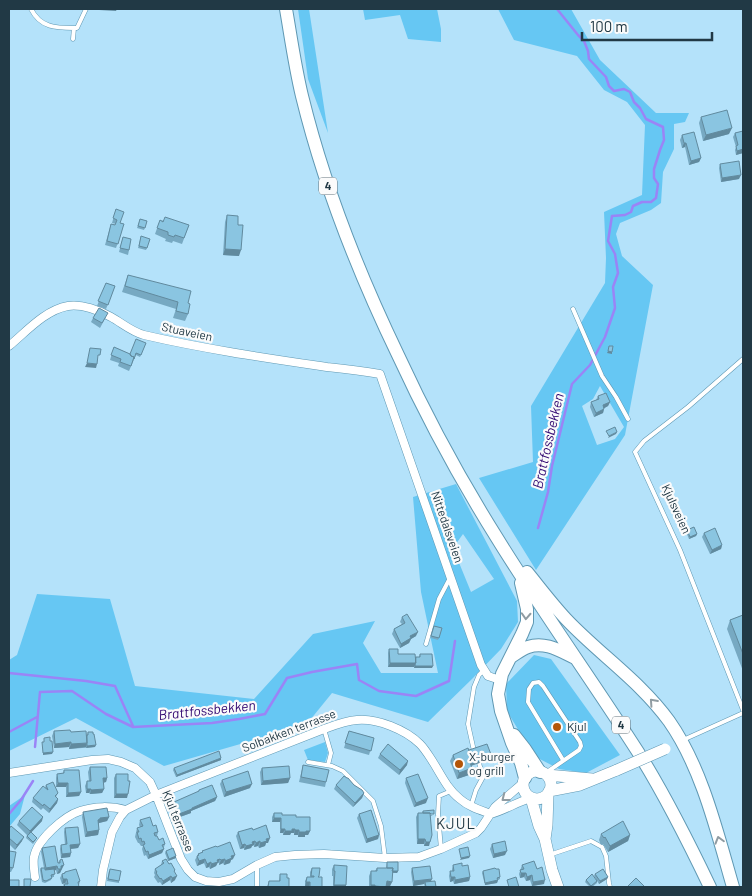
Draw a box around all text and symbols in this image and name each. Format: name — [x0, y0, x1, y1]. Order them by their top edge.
scale bar — [582, 10, 712, 42]
text: 100 m — [590, 17, 628, 35]
road number: 4 — [319, 178, 337, 195]
street label: Stuaveien — [160, 319, 214, 343]
water label: Brattfossbekken — [528, 391, 567, 490]
street label: Kjulsveien — [659, 482, 694, 535]
street label: Nittedalsveien — [429, 489, 467, 564]
one-way arrow — [521, 612, 532, 620]
water label: Brattfossbekken — [158, 696, 256, 723]
one-way arrow — [650, 698, 659, 707]
street label: Solbakken terrasse — [240, 706, 337, 754]
road number: 4 — [612, 716, 630, 734]
place label: Kjul — [567, 719, 586, 733]
marker: Kjul — [551, 721, 563, 733]
place label: X-burger og grill — [469, 749, 516, 777]
marker: X-burger og grill — [453, 758, 465, 770]
street label: Kjul terrasse — [160, 788, 198, 853]
one-way arrow — [502, 792, 511, 801]
district label: KJUL — [436, 814, 476, 832]
one-way arrow — [715, 837, 725, 845]

